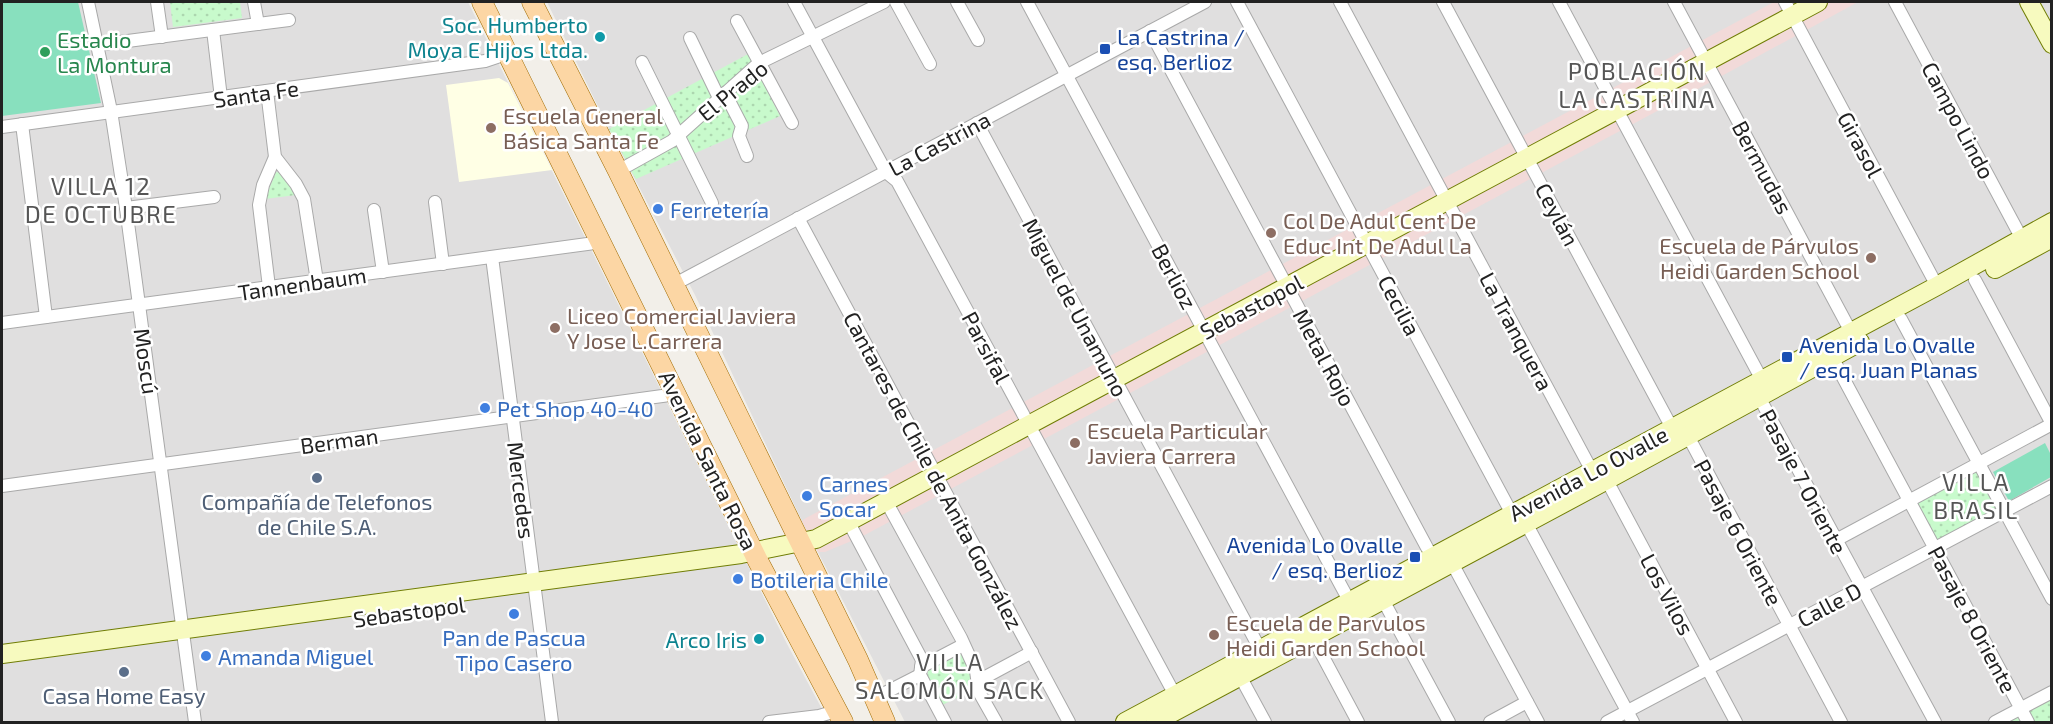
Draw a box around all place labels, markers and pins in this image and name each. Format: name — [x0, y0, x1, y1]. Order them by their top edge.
place label: Soc. Humberto Moya E Hijos Ltda. — [408, 11, 588, 63]
place label: La Castrina / esq. Berlioz — [1117, 23, 1245, 74]
place label: Estadio La Montura — [57, 26, 172, 77]
marker: Soc. Humberto Moya E Hijos Ltda. — [593, 30, 607, 44]
marker: La Castrina / esq. Berlioz — [1098, 42, 1112, 56]
marker: Estadio La Montura — [38, 45, 52, 59]
place label: Escuela General Básica Santa Fe — [503, 102, 663, 153]
marker: Escuela General Básica Santa Fe — [484, 121, 498, 135]
place label: Ferretería — [670, 196, 769, 222]
marker: Ferretería — [651, 202, 665, 216]
place label: Col De Adul Cent De Educ Int De Adul La — [1283, 207, 1476, 258]
marker: Col De Adul Cent De Educ Int De Adul La — [1264, 226, 1278, 240]
place label: Escuela de Párvulos Heidi Garden School — [1659, 232, 1859, 283]
marker: Escuela de Párvulos Heidi Garden School — [1864, 251, 1878, 265]
place label: Liceo Comercial Javiera Y Jose L.Carrera — [567, 302, 796, 353]
marker: Liceo Comercial Javiera Y Jose L.Carrera — [548, 321, 562, 335]
place label: Avenida Lo Ovalle / esq. Juan Planas — [1799, 331, 1978, 382]
marker: Avenida Lo Ovalle / esq. Juan Planas — [1780, 350, 1794, 364]
place label: Pet Shop 40-40 — [497, 395, 654, 421]
marker: Pet Shop 40-40 — [478, 401, 492, 415]
place label: Escuela Particular Javiera Carrera — [1087, 417, 1268, 468]
marker: Escuela Particular Javiera Carrera — [1068, 436, 1082, 450]
place label: Carnes Socar — [819, 470, 888, 521]
marker: Compañía de Telefonos de Chile S.A. — [310, 471, 324, 485]
place label: Compañía de Telefonos de Chile S.A. — [202, 488, 432, 539]
marker: Carnes Socar — [800, 489, 814, 503]
place label: Avenida Lo Ovalle / esq. Berlioz — [1227, 531, 1403, 582]
marker: Avenida Lo Ovalle / esq. Berlioz — [1408, 550, 1422, 564]
place label: Botileria Chile — [750, 566, 889, 592]
marker: Botileria Chile — [731, 572, 745, 586]
marker: Pan de Pascua Tipo Casero — [507, 607, 521, 621]
place label: Escuela de Parvulos Heidi Garden School — [1226, 609, 1426, 660]
place label: Pan de Pascua Tipo Casero — [442, 624, 586, 675]
place label: Arco Iris — [666, 626, 747, 652]
marker: Escuela de Parvulos Heidi Garden School — [1207, 628, 1221, 642]
marker: Arco Iris — [752, 632, 766, 646]
place label: Amanda Miguel — [218, 643, 374, 669]
marker: Amanda Miguel — [199, 649, 213, 663]
marker: Casa Home Easy — [117, 665, 131, 679]
place label: Casa Home Easy — [42, 682, 206, 708]

